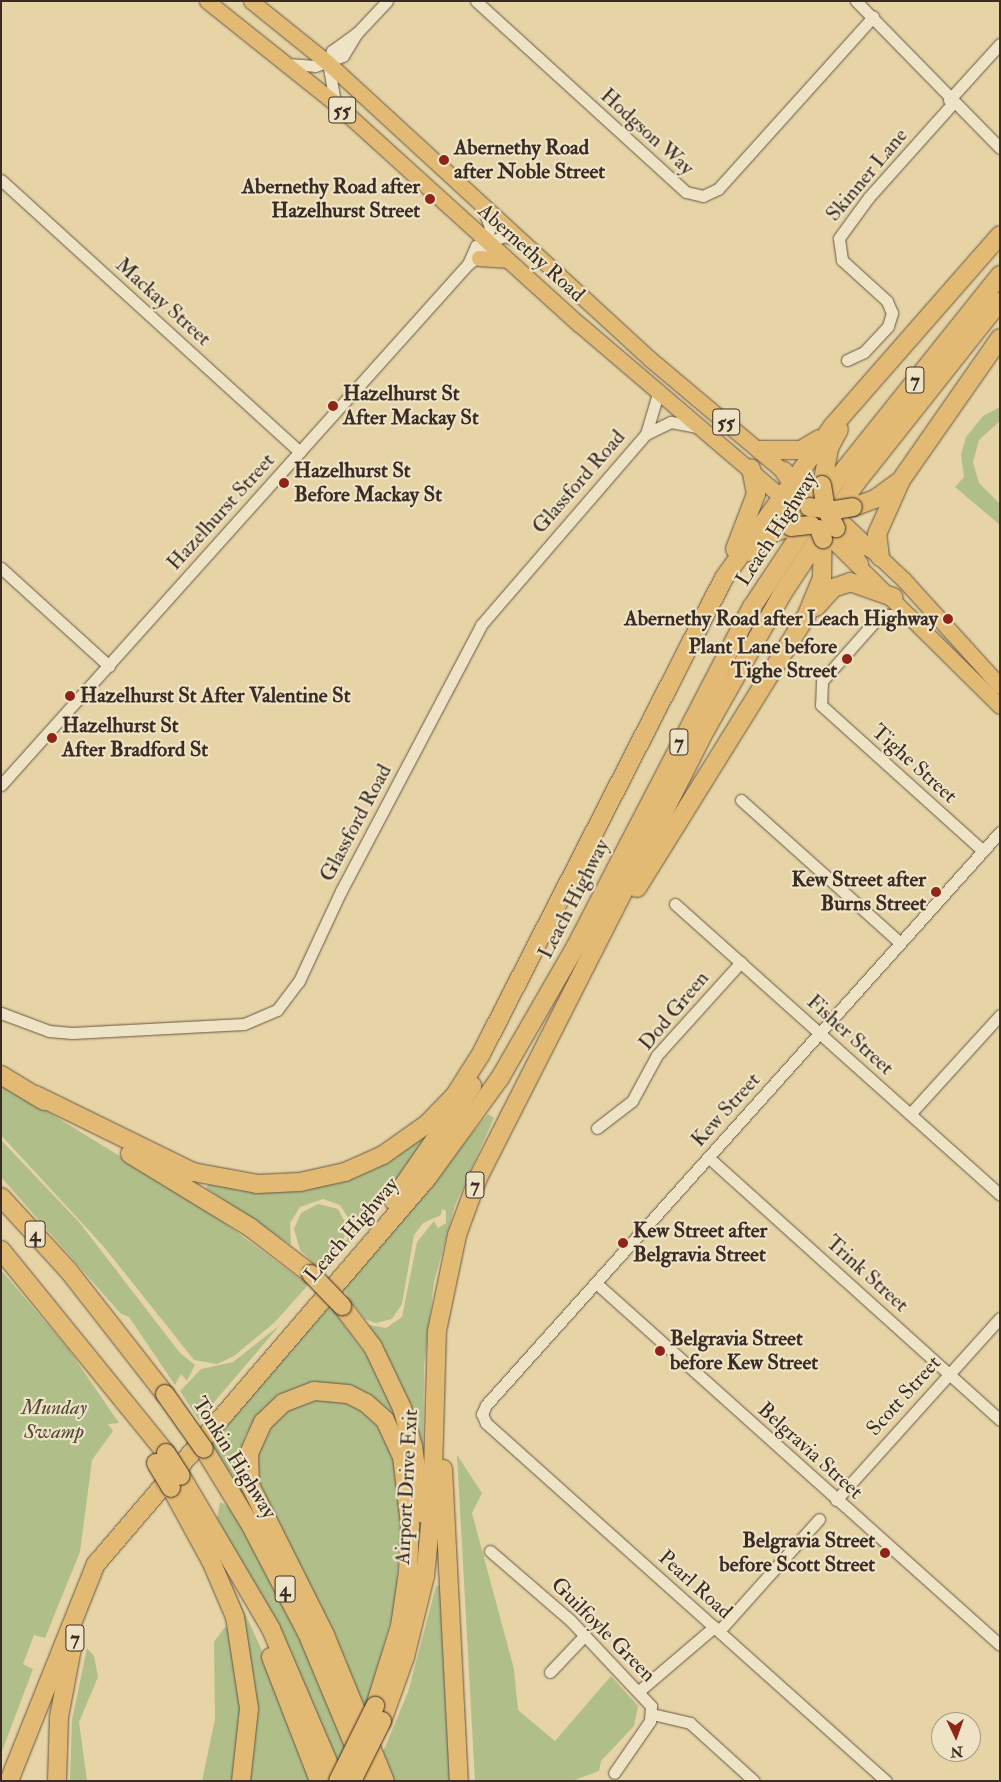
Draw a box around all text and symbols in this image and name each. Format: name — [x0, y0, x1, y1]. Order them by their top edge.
street label: Hodgson Way — [595, 83, 699, 181]
road number: 55 — [327, 92, 357, 128]
street label: Skinner Lane — [821, 123, 913, 227]
place label: Abernethy Road after Noble Street — [454, 135, 605, 185]
marker: Abernethy Road after Noble Street — [438, 154, 450, 166]
place label: Abernethy Road after Hazelhurst Street — [242, 174, 420, 224]
marker: Abernethy Road after Hazelhurst Street — [424, 193, 436, 205]
street label: Abernethy Road — [472, 198, 590, 308]
street label: Mackay Street — [110, 253, 216, 351]
road number: 7 — [905, 362, 925, 398]
place label: Hazelhurst St After Mackay St — [343, 381, 479, 431]
marker: Hazelhurst St After Mackay St — [327, 400, 339, 412]
road number: 55 — [711, 404, 741, 440]
street label: Glassford Road — [527, 425, 631, 539]
street label: Hazelhurst Street — [162, 448, 280, 576]
place label: Hazelhurst St Before Mackay St — [294, 458, 442, 508]
street label: Leach Highway — [731, 467, 823, 591]
marker: Hazelhurst St Before Mackay St — [278, 477, 290, 489]
place label: Abernethy Road after Leach Highway — [624, 606, 938, 632]
marker: Abernethy Road after Leach Highway — [942, 613, 954, 625]
place label: Plant Lane before Tighe Street — [688, 634, 837, 684]
marker: Plant Lane before Tighe Street — [841, 653, 853, 665]
place label: Hazelhurst St After Valentine St — [80, 683, 350, 709]
marker: Hazelhurst St After Valentine St — [64, 690, 76, 702]
place label: Hazelhurst St After Bradford St — [62, 713, 208, 763]
street label: Tighe Street — [866, 719, 962, 809]
road number: 7 — [669, 724, 689, 760]
marker: Hazelhurst St After Bradford St — [46, 732, 58, 744]
street label: Glassford Road — [315, 760, 397, 886]
street label: Leach Highway — [533, 835, 615, 963]
place label: Kew Street after Burns Street — [792, 867, 926, 917]
marker: Kew Street after Burns Street — [930, 886, 942, 898]
street label: Dod Green — [634, 966, 714, 1056]
street label: Fisher Street — [801, 989, 899, 1081]
street label: Kew Street — [686, 1068, 766, 1152]
road number: 7 — [465, 1168, 485, 1202]
street label: Leach Highway — [300, 1172, 404, 1288]
road number: 4 — [24, 1216, 46, 1252]
place label: Kew Street after Belgravia Street — [633, 1218, 767, 1268]
street label: Trink Street — [820, 1230, 914, 1318]
marker: Kew Street after Belgravia Street — [617, 1237, 629, 1249]
place label: Belgravia Street before Kew Street — [670, 1326, 818, 1376]
marker: Belgravia Street before Kew Street — [654, 1345, 666, 1357]
street label: Scott Street — [862, 1351, 946, 1441]
street label: Tonkin Highway — [186, 1392, 282, 1524]
park label: Munday Swamp — [21, 1395, 87, 1445]
street label: Belgravia Street — [752, 1397, 868, 1505]
street label: Airport Drive Exit — [390, 1409, 424, 1565]
place label: Belgravia Street before Scott Street — [719, 1528, 875, 1578]
street label: Pearl Road — [653, 1545, 737, 1625]
marker: Belgravia Street before Scott Street — [879, 1547, 891, 1559]
road number: 4 — [274, 1572, 296, 1606]
street label: Guilfoyle Green — [545, 1572, 661, 1688]
road number: 7 — [65, 1620, 85, 1656]
north arrow — [931, 1712, 981, 1762]
text: N — [950, 1743, 963, 1760]

